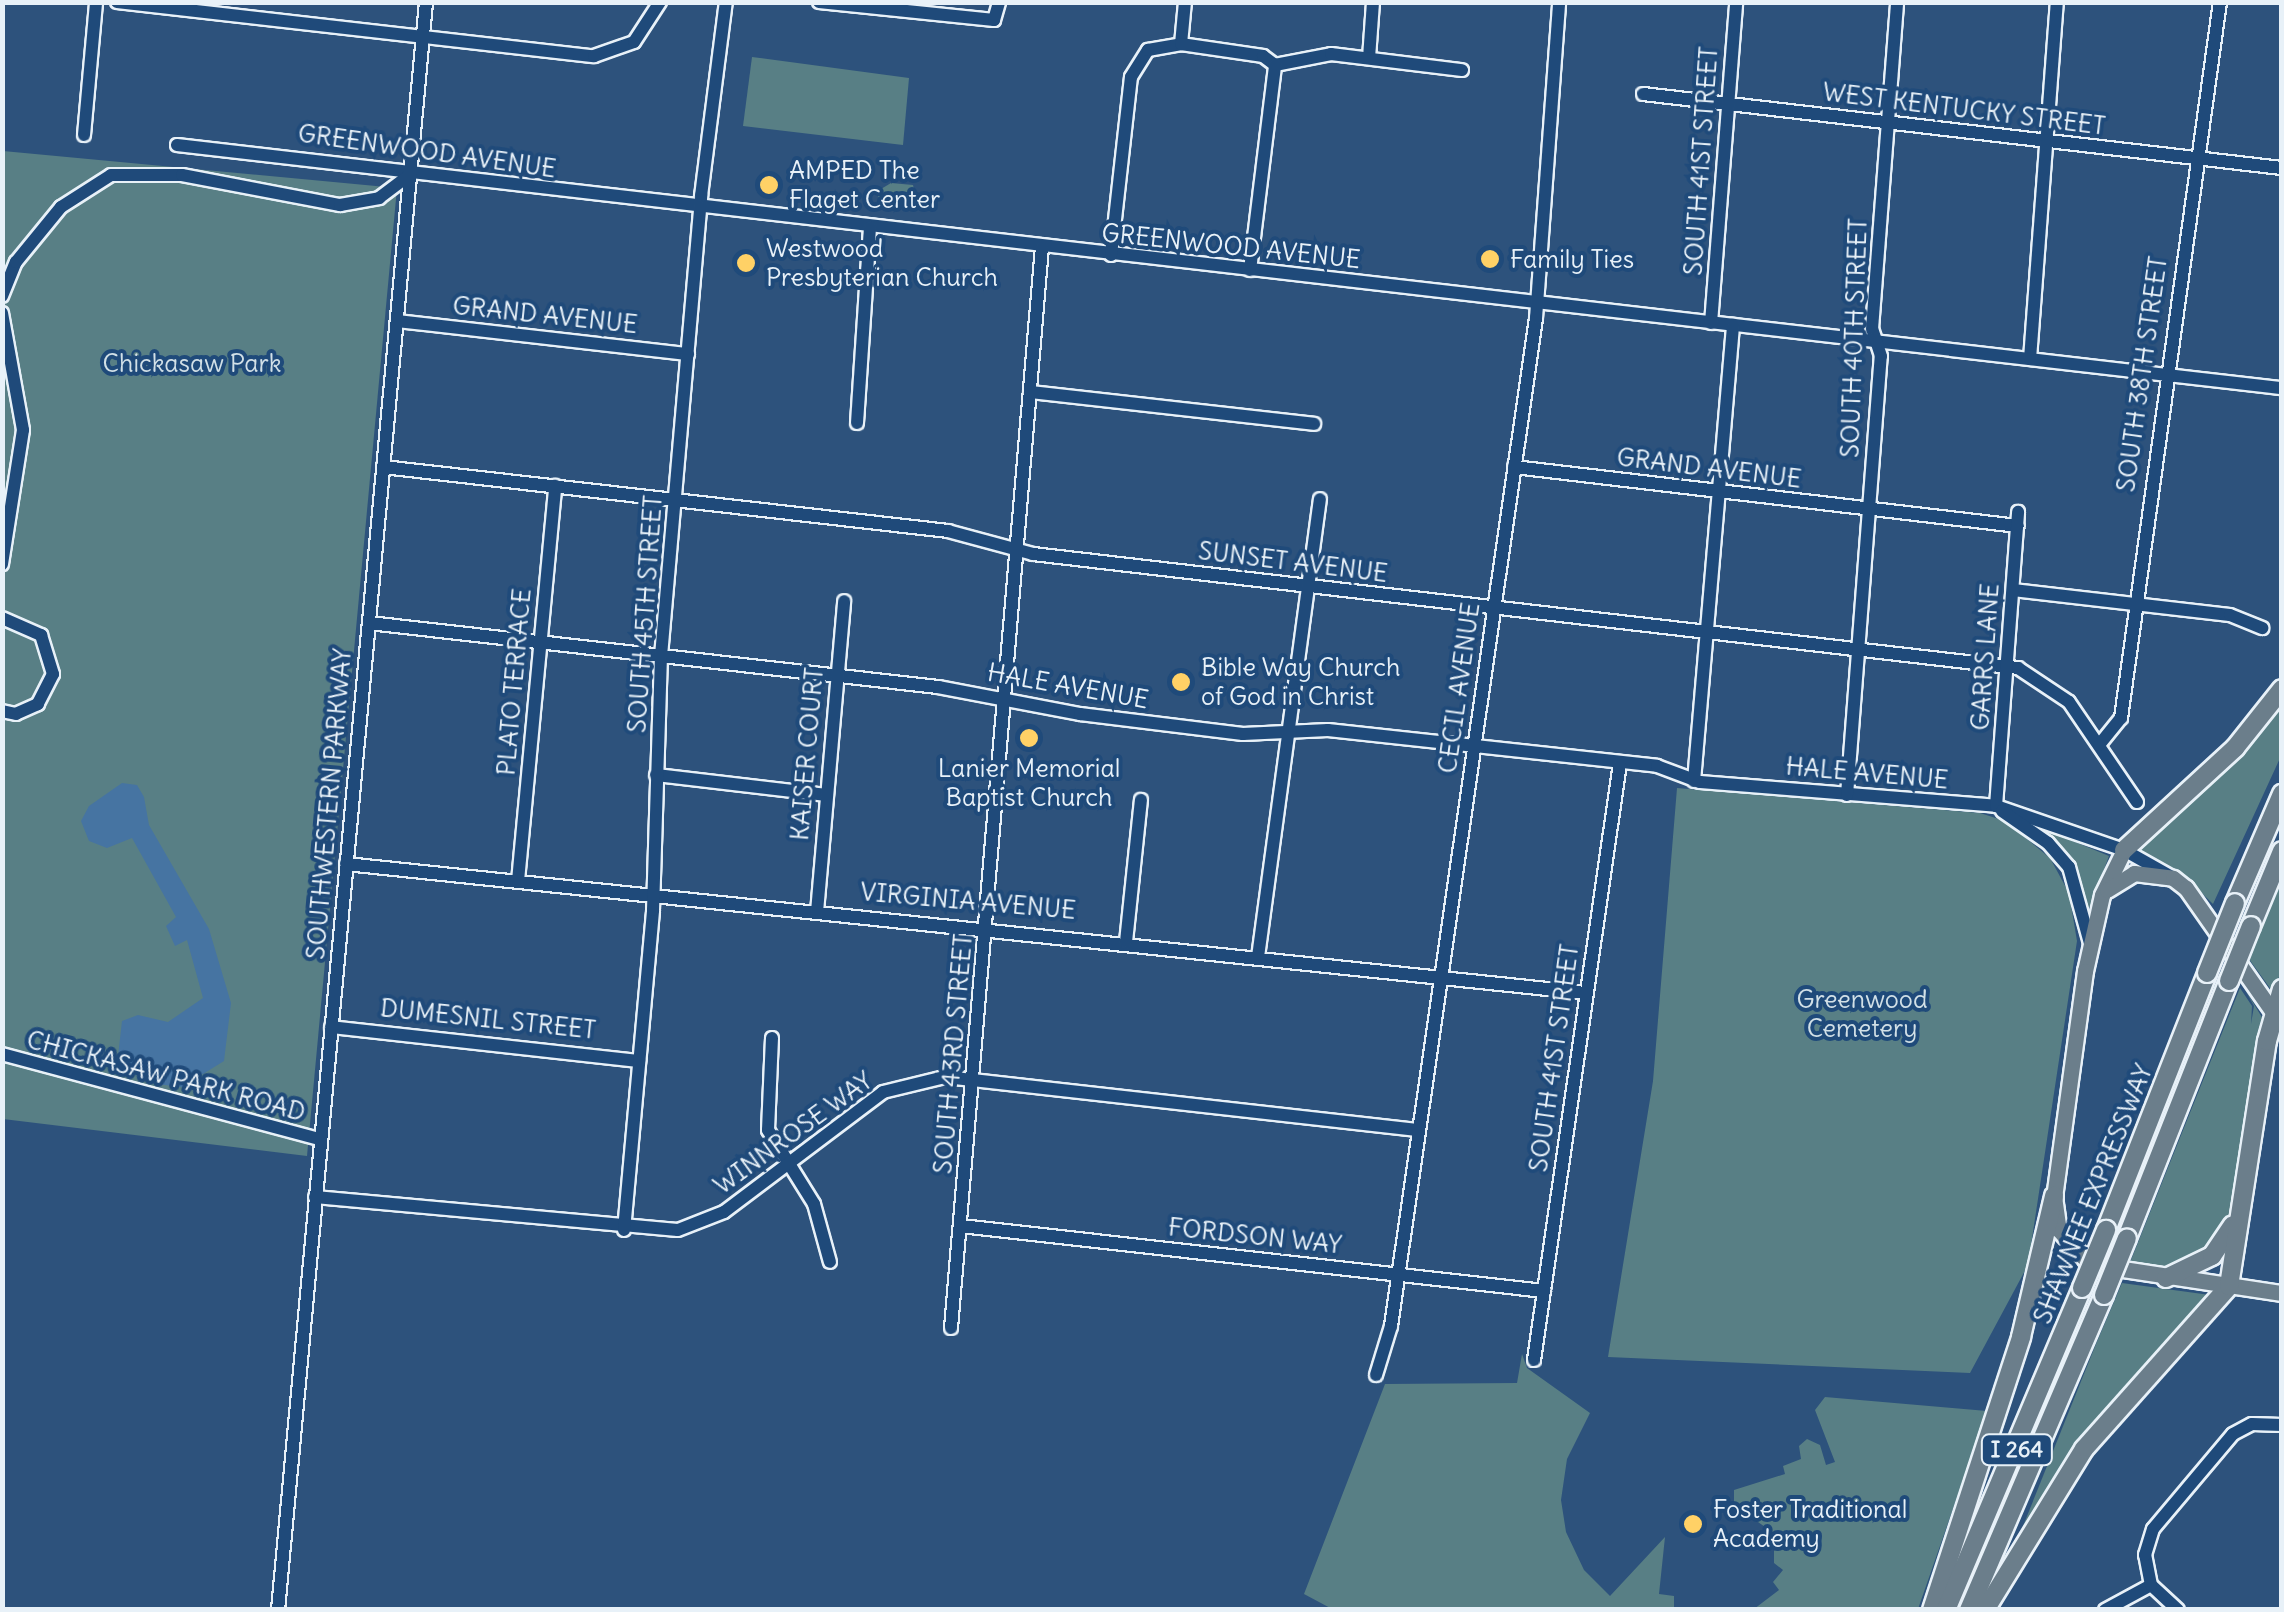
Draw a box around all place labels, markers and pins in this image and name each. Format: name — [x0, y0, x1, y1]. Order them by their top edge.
place label: AMPED The Flaget Center — [789, 156, 940, 215]
marker: AMPED The Flaget Center — [758, 174, 780, 196]
place label: Westwood Presbyterian Church — [766, 234, 998, 293]
place label: Family Ties — [1510, 244, 1634, 274]
marker: Family Ties — [1479, 248, 1501, 270]
marker: Westwood Presbyterian Church — [735, 252, 757, 274]
place label: Bible Way Church of God in Christ — [1201, 653, 1400, 712]
marker: Bible Way Church of God in Christ — [1170, 671, 1192, 693]
marker: Lanier Memorial Baptist Church — [1018, 727, 1040, 749]
place label: Lanier Memorial Baptist Church — [938, 754, 1120, 813]
place label: Foster Traditional Academy — [1713, 1495, 1907, 1554]
marker: Foster Traditional Academy — [1682, 1513, 1704, 1535]

